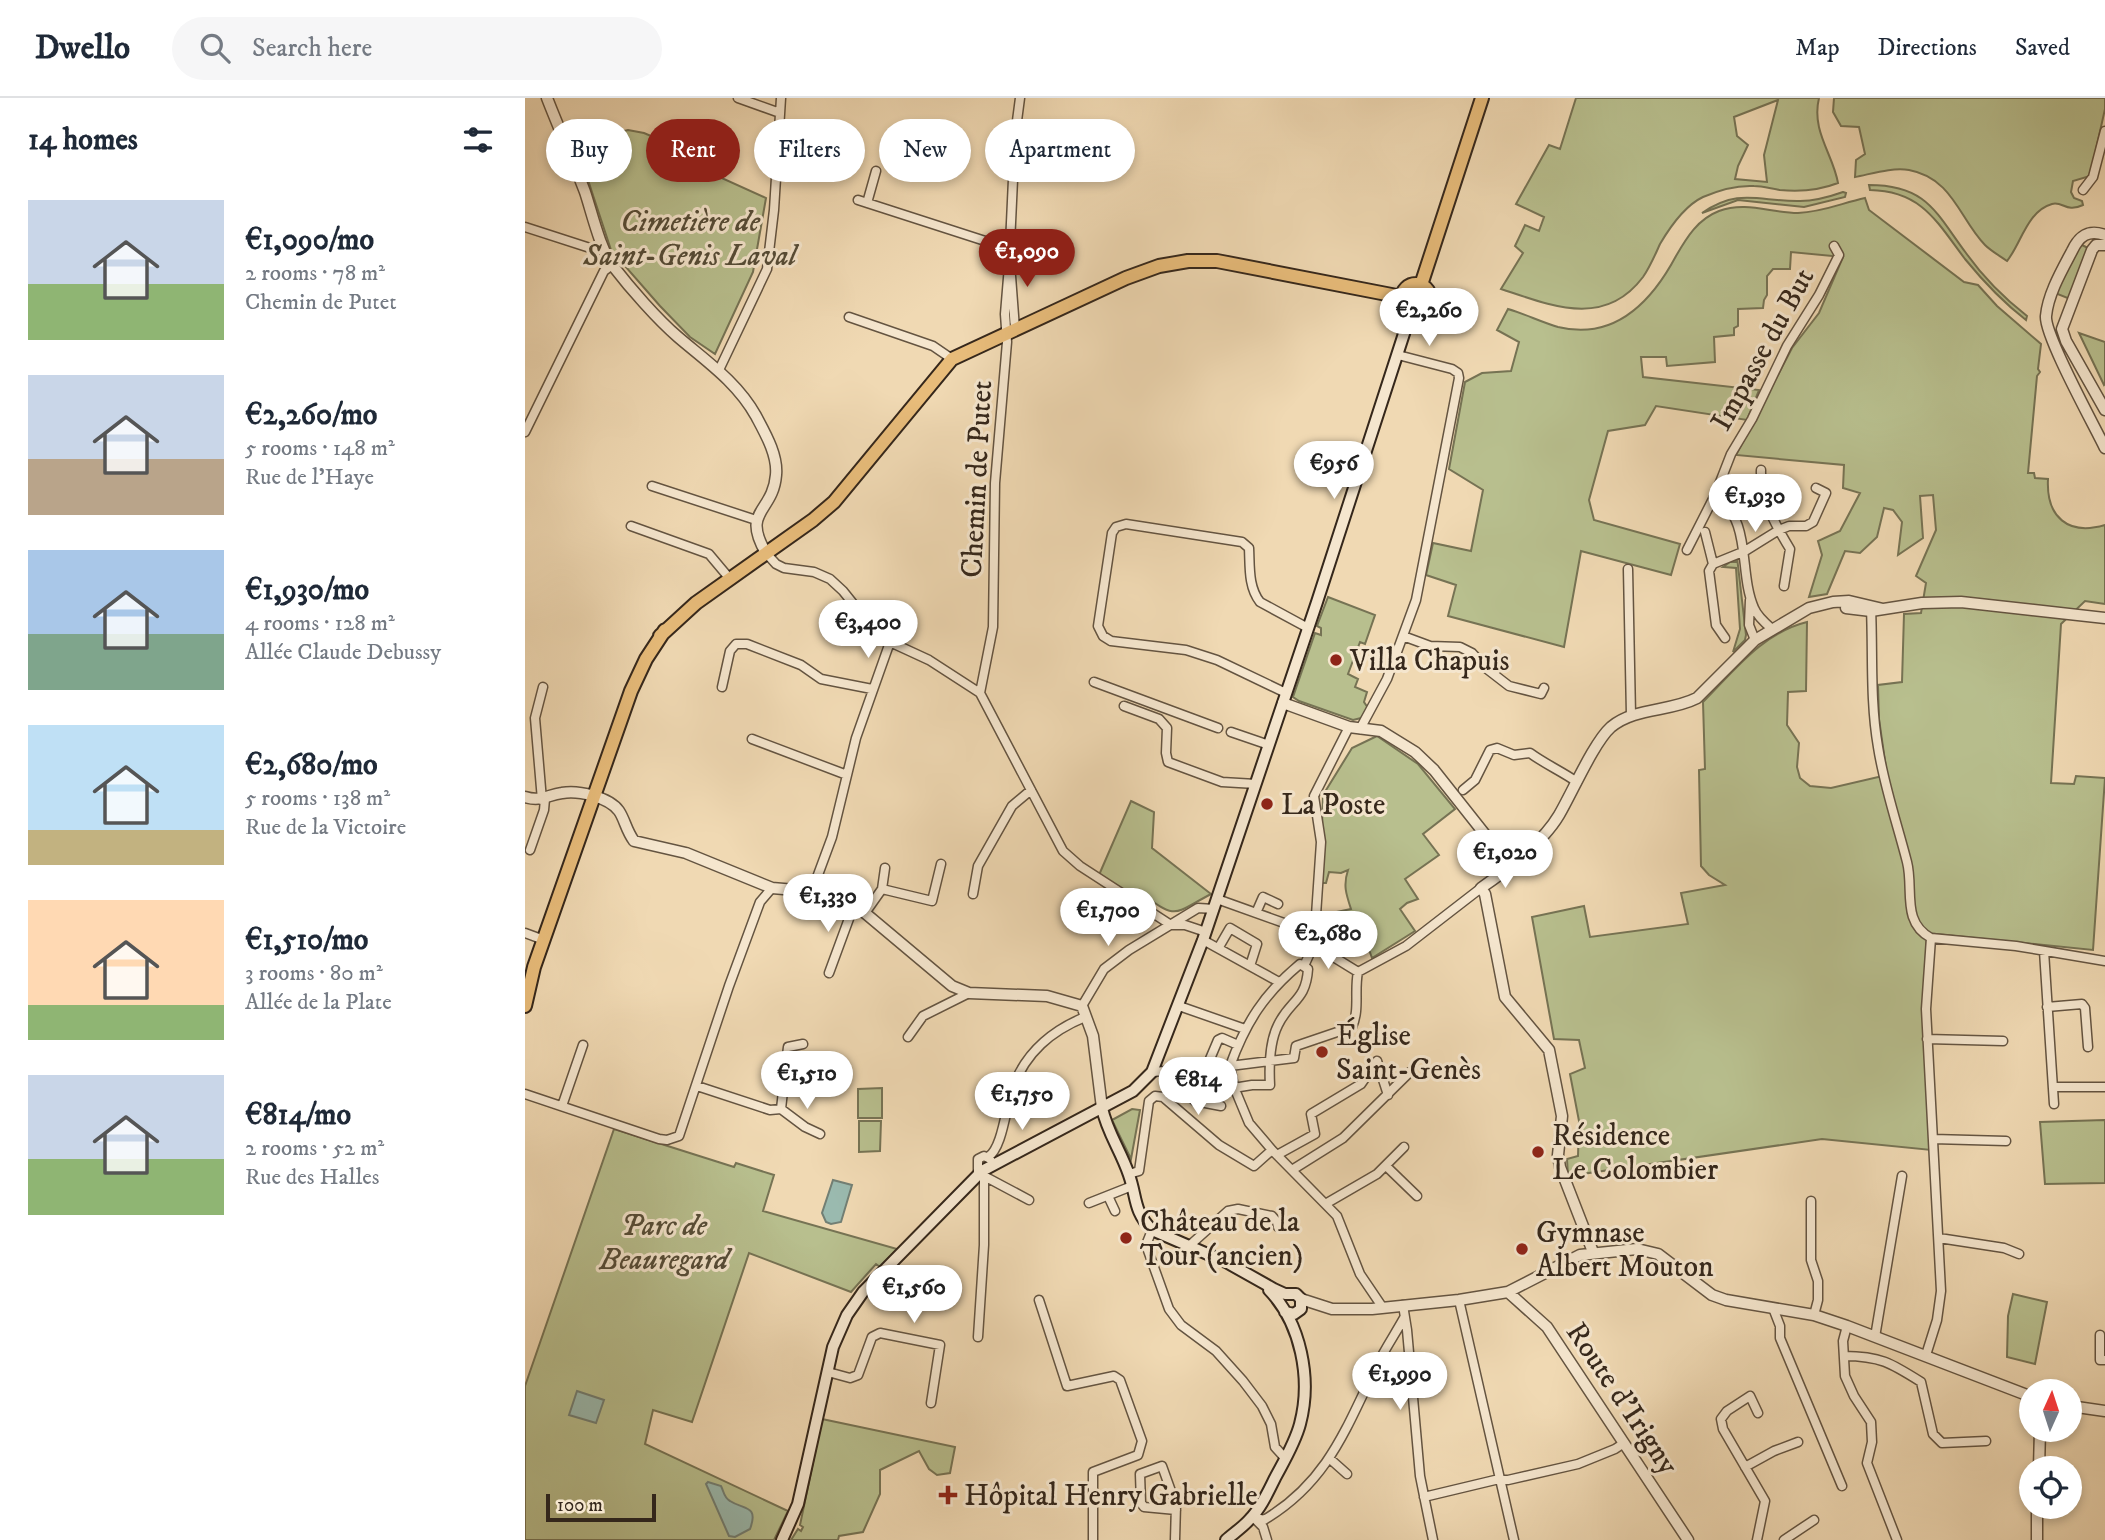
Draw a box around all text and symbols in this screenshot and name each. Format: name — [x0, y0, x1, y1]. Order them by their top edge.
search box — [172, 17, 662, 80]
text: Dwello — [35, 28, 130, 69]
icon: search — [196, 29, 234, 67]
text: Search here — [252, 32, 372, 65]
text: Map — [1795, 33, 1840, 63]
text: Directions — [1878, 33, 1977, 63]
text: Saved — [2015, 33, 2070, 63]
chip: Buy — [546, 119, 632, 182]
chip: Rent — [646, 119, 740, 182]
chip: Filters — [754, 119, 865, 182]
chip: New — [879, 119, 971, 182]
chip: Apartment — [985, 119, 1135, 182]
icon: filters — [459, 121, 497, 159]
text: 14 homes — [28, 122, 138, 159]
park label: Cimetière de Saint-Genis Laval — [582, 204, 800, 275]
text: €1,090/mo — [245, 222, 374, 259]
icon: home — [84, 228, 168, 312]
pin: €1,090 — [970, 230, 1084, 289]
text: €1,090 — [995, 237, 1059, 266]
text: 2 rooms · 78 m² — [245, 259, 385, 288]
street label: Impasse du But — [1703, 262, 1823, 438]
text: Chemin de Putet — [245, 288, 397, 317]
pin: €2,260 — [1372, 288, 1486, 348]
text: €2,260 — [1396, 296, 1462, 325]
street label: Chemin de Putet — [954, 379, 1001, 579]
text: €2,260/mo — [245, 397, 377, 434]
icon: home — [84, 403, 168, 487]
text: 5 rooms · 148 m² — [245, 434, 395, 463]
pin: €956 — [1293, 442, 1375, 501]
text: €956 — [1310, 449, 1358, 478]
text: Rue de l'Haye — [245, 463, 374, 492]
pin: €1,930 — [1698, 474, 1812, 534]
text: €1,930 — [1725, 482, 1785, 511]
text: €1,930/mo — [245, 572, 369, 609]
icon: home — [84, 578, 168, 662]
pin: €3,400 — [811, 601, 925, 660]
text: €3,400 — [835, 608, 901, 637]
text: 4 rooms · 128 m² — [245, 609, 395, 638]
text: Allée Claude Debussy — [245, 638, 441, 667]
place label: Villa Chapuis — [1349, 643, 1509, 680]
marker: Villa Chapuis — [1328, 652, 1344, 668]
text: €2,680/mo — [245, 747, 378, 784]
icon: home — [84, 753, 168, 837]
text: 5 rooms · 138 m² — [245, 784, 390, 813]
place label: La Poste — [1281, 787, 1385, 824]
marker: La Poste — [1259, 796, 1275, 812]
text: Rue de la Victoire — [245, 813, 406, 842]
pin: €1,020 — [1448, 830, 1562, 890]
text: €1,020 — [1473, 838, 1537, 867]
pin: €1,330 — [771, 874, 885, 934]
text: €1,330 — [799, 882, 857, 911]
pin: €1,700 — [1051, 888, 1165, 948]
text: €1,700 — [1076, 896, 1140, 925]
pin: €2,680 — [1271, 912, 1385, 971]
text: €2,680 — [1294, 919, 1362, 948]
text: €1,510/mo — [245, 922, 368, 959]
icon: home — [84, 928, 168, 1012]
text: 3 rooms · 80 m² — [245, 959, 383, 988]
text: Allée de la Plate — [245, 988, 392, 1017]
place label: Église Saint-Genès — [1336, 1017, 1481, 1089]
marker: Église Saint-Genès — [1314, 1044, 1330, 1060]
pin: €1,510 — [750, 1052, 864, 1111]
pin: €814 — [1157, 1058, 1239, 1117]
text: €1,510 — [777, 1059, 837, 1088]
text: €814 — [1175, 1065, 1221, 1094]
pin: €1,750 — [965, 1072, 1079, 1132]
text: €1,750 — [991, 1080, 1053, 1109]
text: €814/mo — [245, 1097, 351, 1134]
icon: home — [84, 1103, 168, 1187]
place label: Résidence Le Colombier — [1552, 1118, 1718, 1189]
text: 2 rooms · 52 m² — [245, 1134, 384, 1163]
marker: Résidence Le Colombier — [1530, 1144, 1546, 1160]
text: Rue des Halles — [245, 1163, 380, 1192]
place label: Château de la Tour (ancien) — [1140, 1204, 1303, 1275]
park label: Parc de Beauregard — [599, 1208, 733, 1279]
place label: Gymnase Albert Mouton — [1536, 1215, 1714, 1286]
marker: Château de la Tour (ancien) — [1118, 1230, 1134, 1246]
marker: Gymnase Albert Mouton — [1514, 1241, 1530, 1257]
pin: €1,560 — [857, 1266, 971, 1325]
text: €1,560 — [882, 1273, 946, 1302]
street label: Route d'Irigny — [1557, 1316, 1687, 1483]
pin: €1,990 — [1343, 1352, 1457, 1412]
text: €1,990 — [1368, 1360, 1432, 1389]
north arrow — [2019, 1379, 2083, 1442]
map controls — [2019, 1379, 2082, 1519]
button: locate — [2019, 1456, 2082, 1519]
place label: Hôpital Henry Gabrielle — [964, 1478, 1258, 1515]
marker: Hôpital Henry Gabrielle — [938, 1485, 958, 1505]
scale bar — [546, 1491, 656, 1523]
text: 100 m — [557, 1494, 603, 1517]

